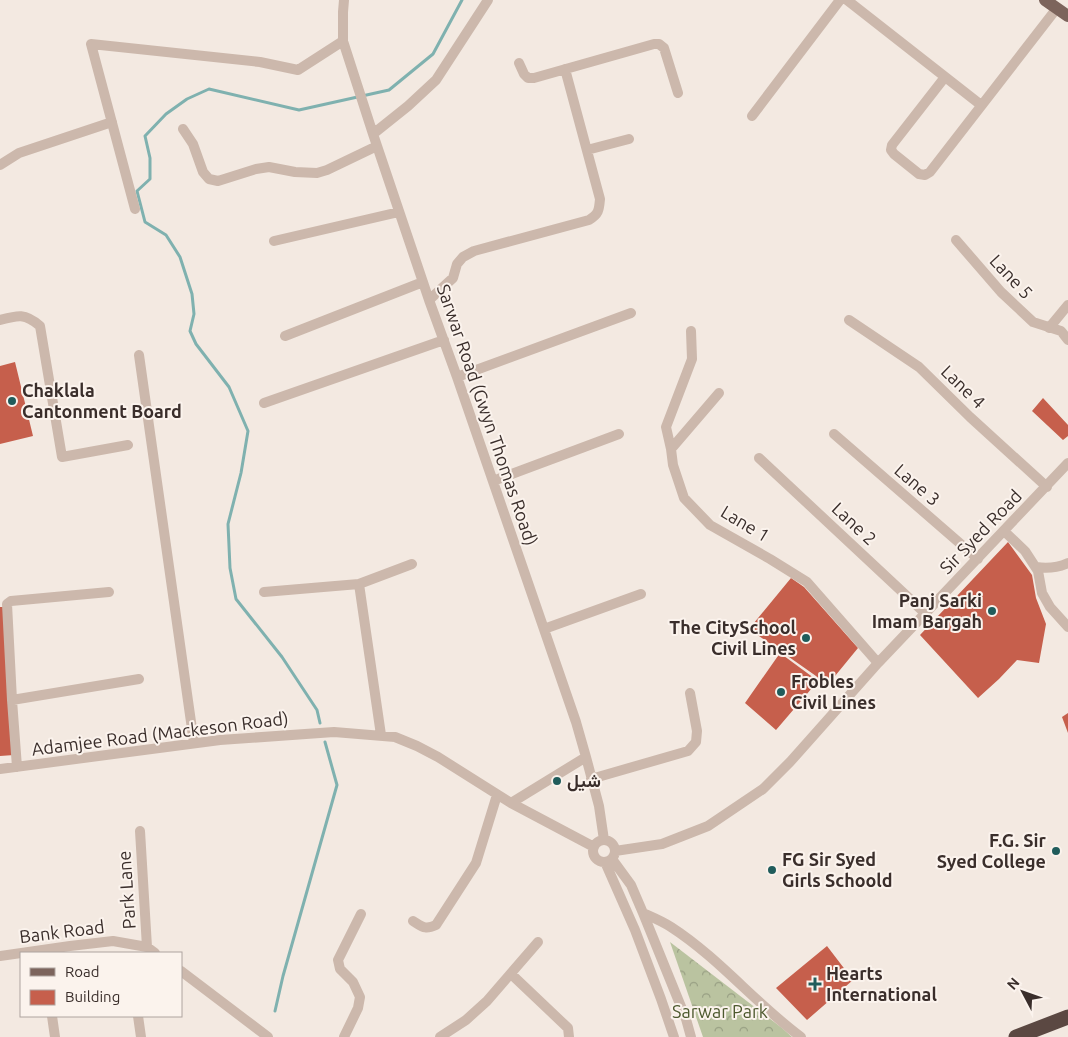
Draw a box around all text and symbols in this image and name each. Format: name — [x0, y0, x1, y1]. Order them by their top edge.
street label: Lane 5 — [986, 250, 1037, 302]
street label: Sarwar Road (Gwyn Thomas Road) — [433, 281, 542, 548]
street label: Lane 4 — [938, 361, 990, 412]
place label: Chaklala Cantonment Board — [22, 380, 182, 421]
marker: Chaklala Cantonment Board — [6, 395, 18, 407]
street label: Lane 3 — [891, 459, 944, 509]
street label: Sir Syed Road — [935, 485, 1025, 577]
street label: Lane 2 — [829, 498, 881, 549]
street label: Lane 1 — [718, 501, 773, 545]
place label: Panj Sarki Imam Bargah — [872, 590, 982, 631]
marker: Panj Sarki Imam Bargah — [986, 605, 998, 617]
place label: The CitySchool Civil Lines — [669, 617, 797, 658]
marker: The CitySchool Civil Lines — [800, 632, 812, 644]
place label: Frobles Civil Lines — [791, 671, 876, 712]
marker: Frobles Civil Lines — [775, 686, 787, 698]
street label: Adamjee Road (Mackeson Road) — [30, 707, 290, 760]
place label: شیل — [567, 770, 601, 792]
marker: شیل — [551, 775, 563, 787]
place label: F.G. Sir Syed College — [937, 830, 1047, 871]
marker: F.G. Sir Syed College — [1050, 845, 1062, 857]
place label: FG Sir Syed Girls Schoold — [782, 849, 893, 890]
street label: Park Lane — [113, 850, 139, 930]
marker: FG Sir Syed Girls Schoold — [766, 864, 778, 876]
street label: Bank Road — [18, 916, 106, 946]
legend — [20, 952, 182, 1017]
text: Road — [65, 963, 100, 980]
place label: Hearts International — [826, 963, 937, 1004]
north arrow — [998, 967, 1048, 1017]
text: N — [1004, 974, 1023, 993]
marker: Hearts International — [808, 977, 822, 991]
text: Building — [65, 988, 120, 1005]
park label: Sarwar Park — [672, 1001, 768, 1021]

